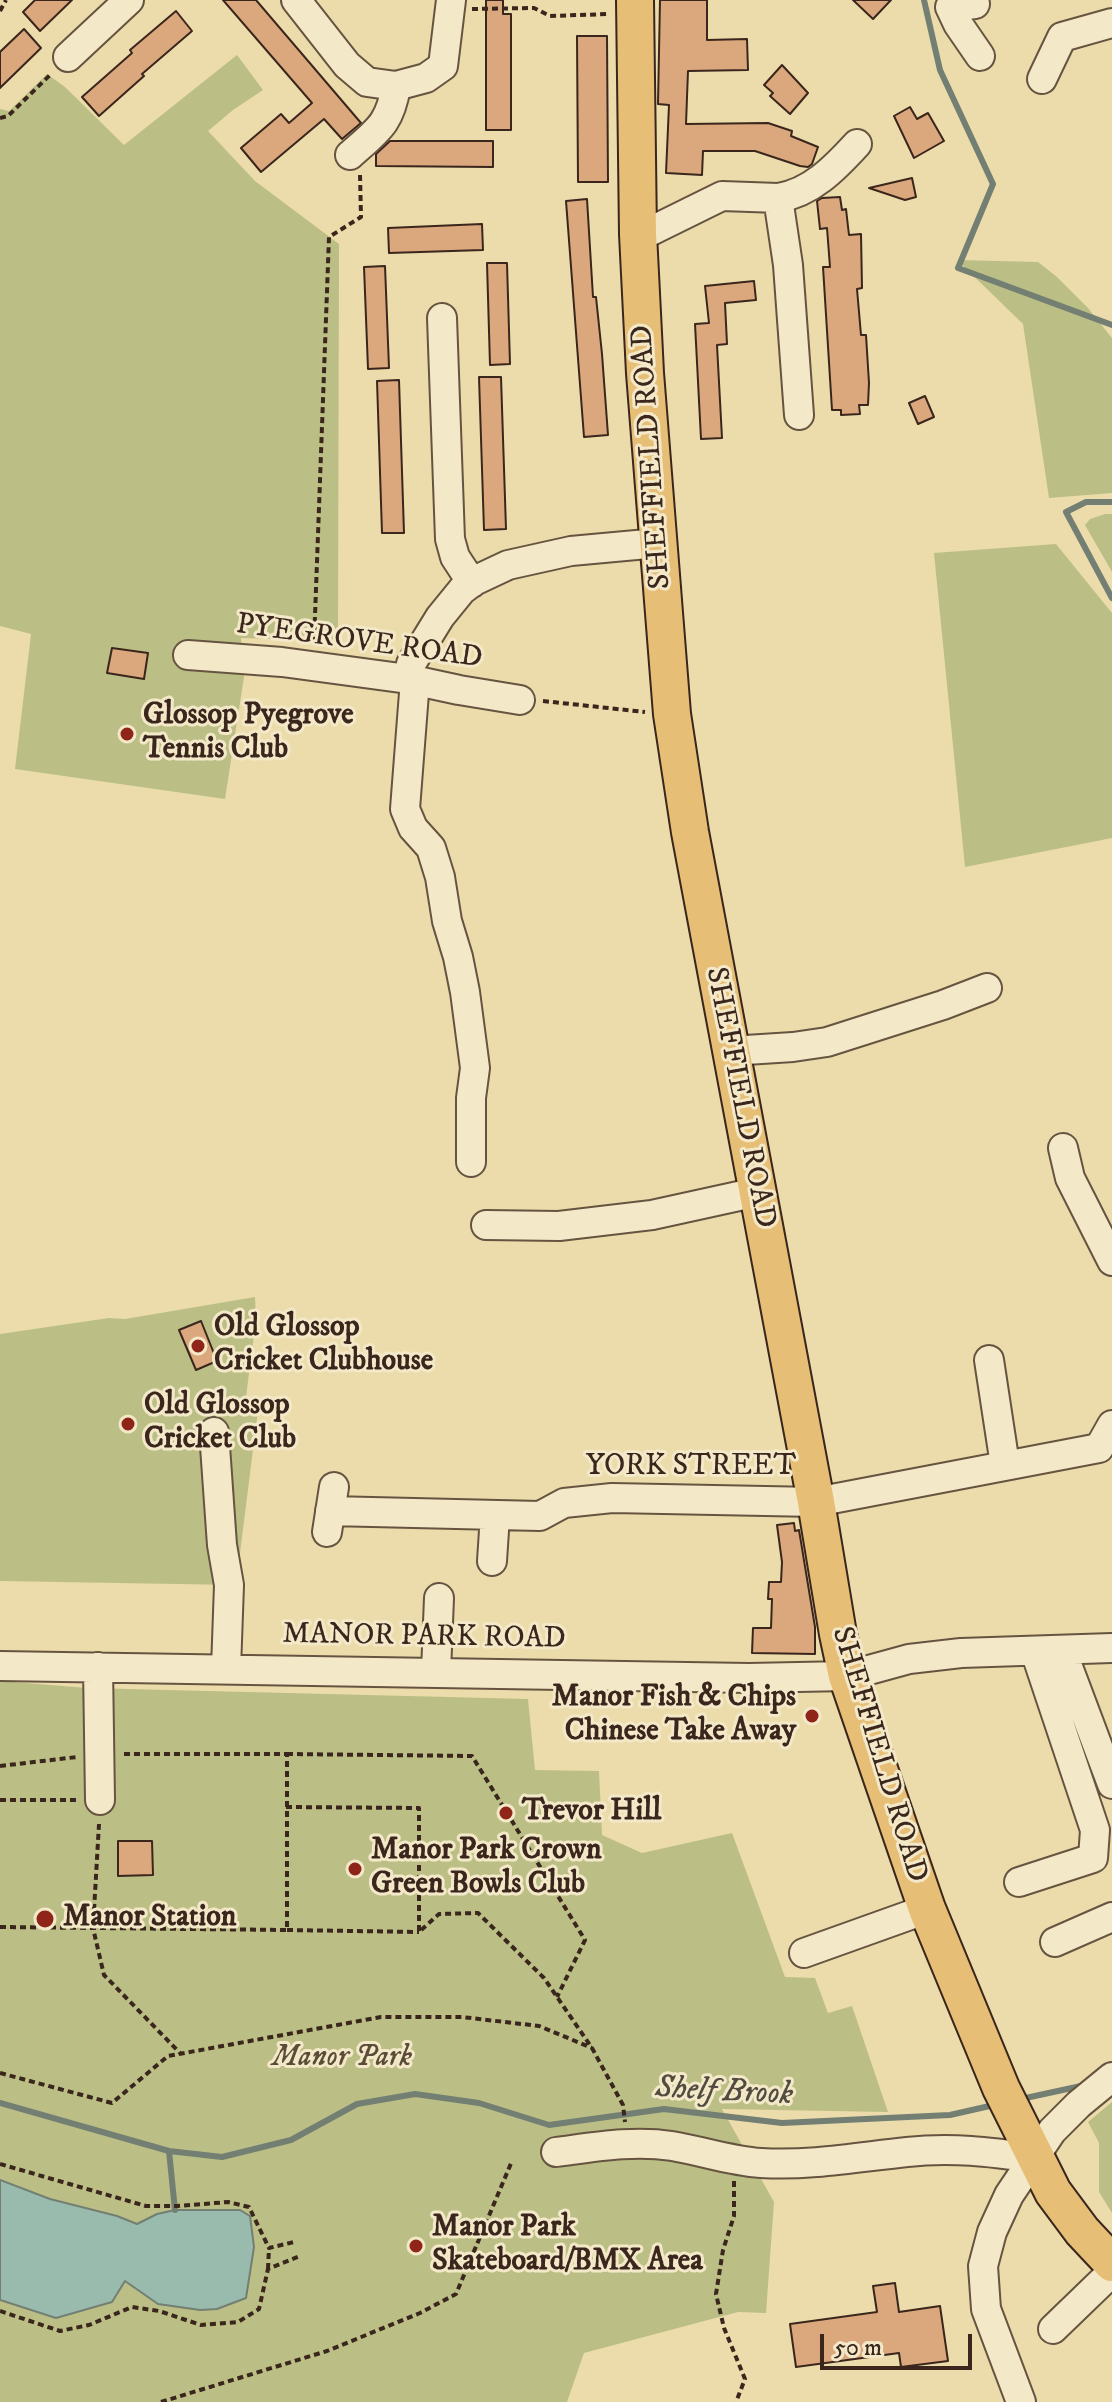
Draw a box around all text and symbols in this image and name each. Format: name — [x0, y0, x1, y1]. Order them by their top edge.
street label: SHEFFIELD ROAD — [626, 324, 680, 590]
street label: PYEGROVE ROAD — [233, 608, 485, 678]
place label: Glossop Pyegrove Tennis Club — [143, 699, 354, 770]
marker: Glossop Pyegrove Tennis Club — [118, 725, 136, 743]
street label: SHEFFIELD ROAD — [696, 964, 782, 1232]
place label: Old Glossop Cricket Clubhouse — [214, 1311, 433, 1382]
marker: Old Glossop Cricket Clubhouse — [189, 1337, 207, 1355]
place label: Old Glossop Cricket Club — [144, 1389, 296, 1460]
marker: Old Glossop Cricket Club — [119, 1415, 137, 1433]
street label: YORK STREET — [586, 1450, 796, 1486]
street label: MANOR PARK ROAD — [282, 1618, 566, 1658]
street label: SHEFFIELD ROAD — [822, 1623, 934, 1887]
place label: Manor Fish & Chips Chinese Take Away — [552, 1681, 796, 1752]
marker: Manor Fish & Chips Chinese Take Away — [803, 1707, 821, 1725]
place label: Trevor Hill — [522, 1795, 661, 1831]
marker: Trevor Hill — [497, 1804, 515, 1822]
place label: Manor Park Crown Green Bowls Club — [371, 1834, 602, 1904]
marker: Manor Park Crown Green Bowls Club — [346, 1860, 364, 1878]
place label: Manor Station — [63, 1901, 237, 1937]
marker: Manor Station — [34, 1908, 56, 1930]
park label: Manor Park — [272, 2041, 412, 2077]
water label: Shelf Brook — [654, 2070, 794, 2116]
place label: Manor Park Skateboard/BMX Area — [432, 2211, 703, 2282]
marker: Manor Park Skateboard/BMX Area — [407, 2237, 425, 2255]
scale bar — [824, 2318, 976, 2368]
text: 50 m — [834, 2333, 882, 2363]

